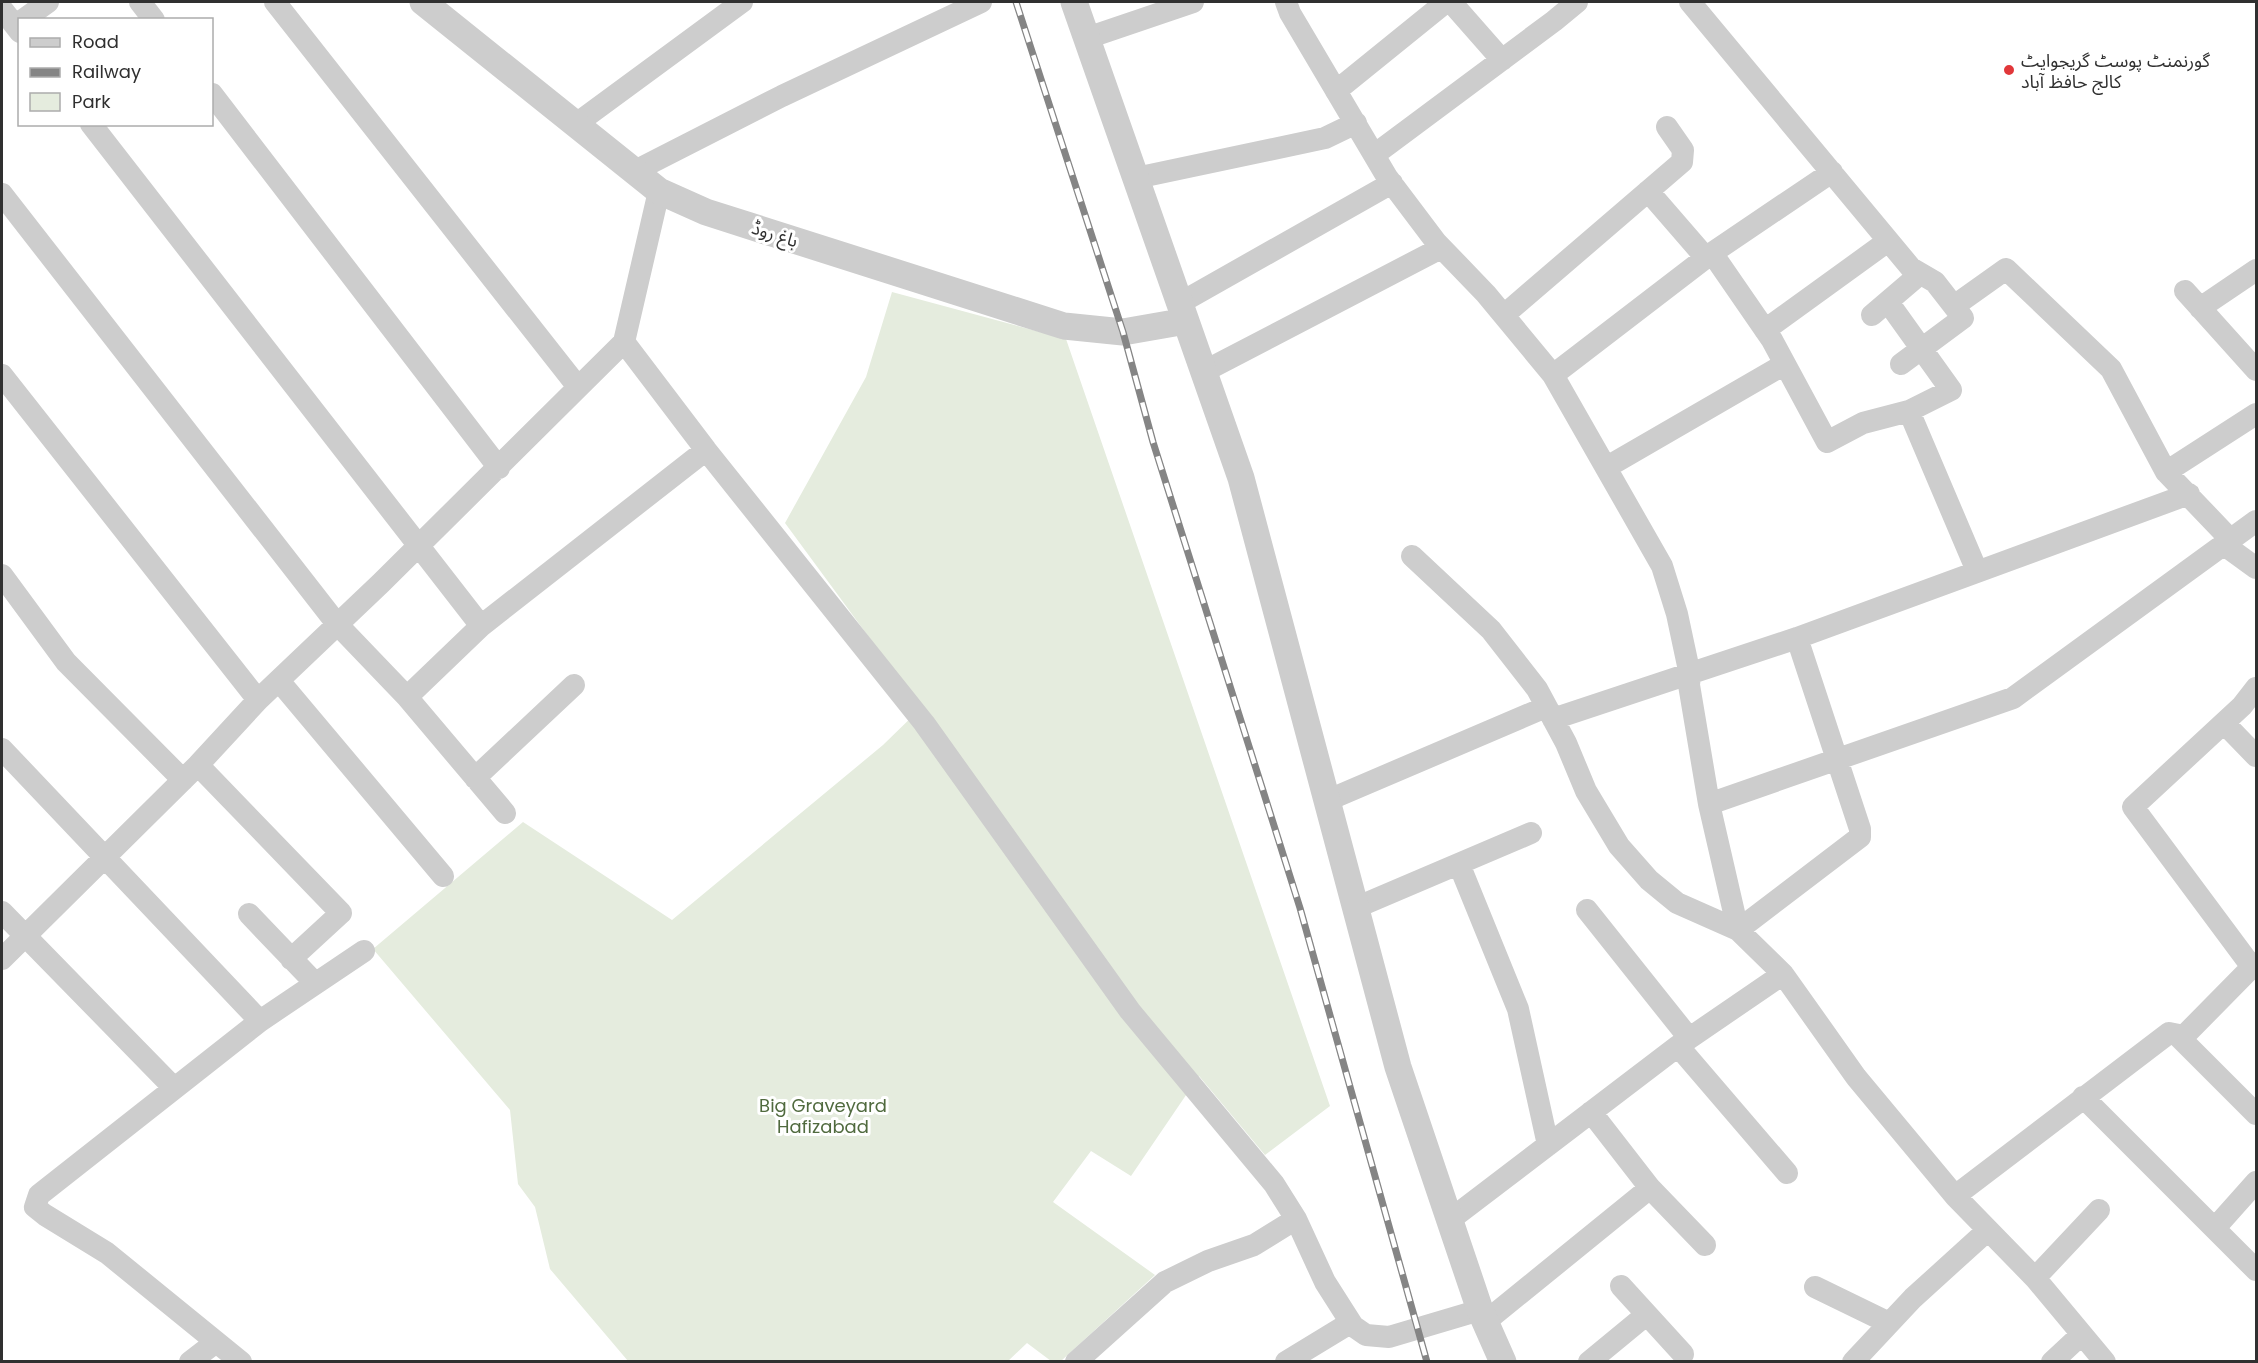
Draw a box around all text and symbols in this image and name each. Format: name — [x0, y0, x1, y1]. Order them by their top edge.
legend — [18, 18, 213, 126]
text: Road — [72, 29, 119, 54]
place label: گورنمنٹ پوسٹ گریجوایٹ کالج حافظ آباد — [2021, 48, 2211, 95]
text: Railway — [72, 59, 141, 84]
marker: گورنمنٹ پوسٹ گریجوایٹ کالج حافظ آباد — [2002, 63, 2016, 77]
text: Park — [72, 89, 111, 114]
street label: باغ روڈ — [748, 215, 801, 255]
park label: Big Graveyard Hafizabad — [759, 1093, 887, 1139]

